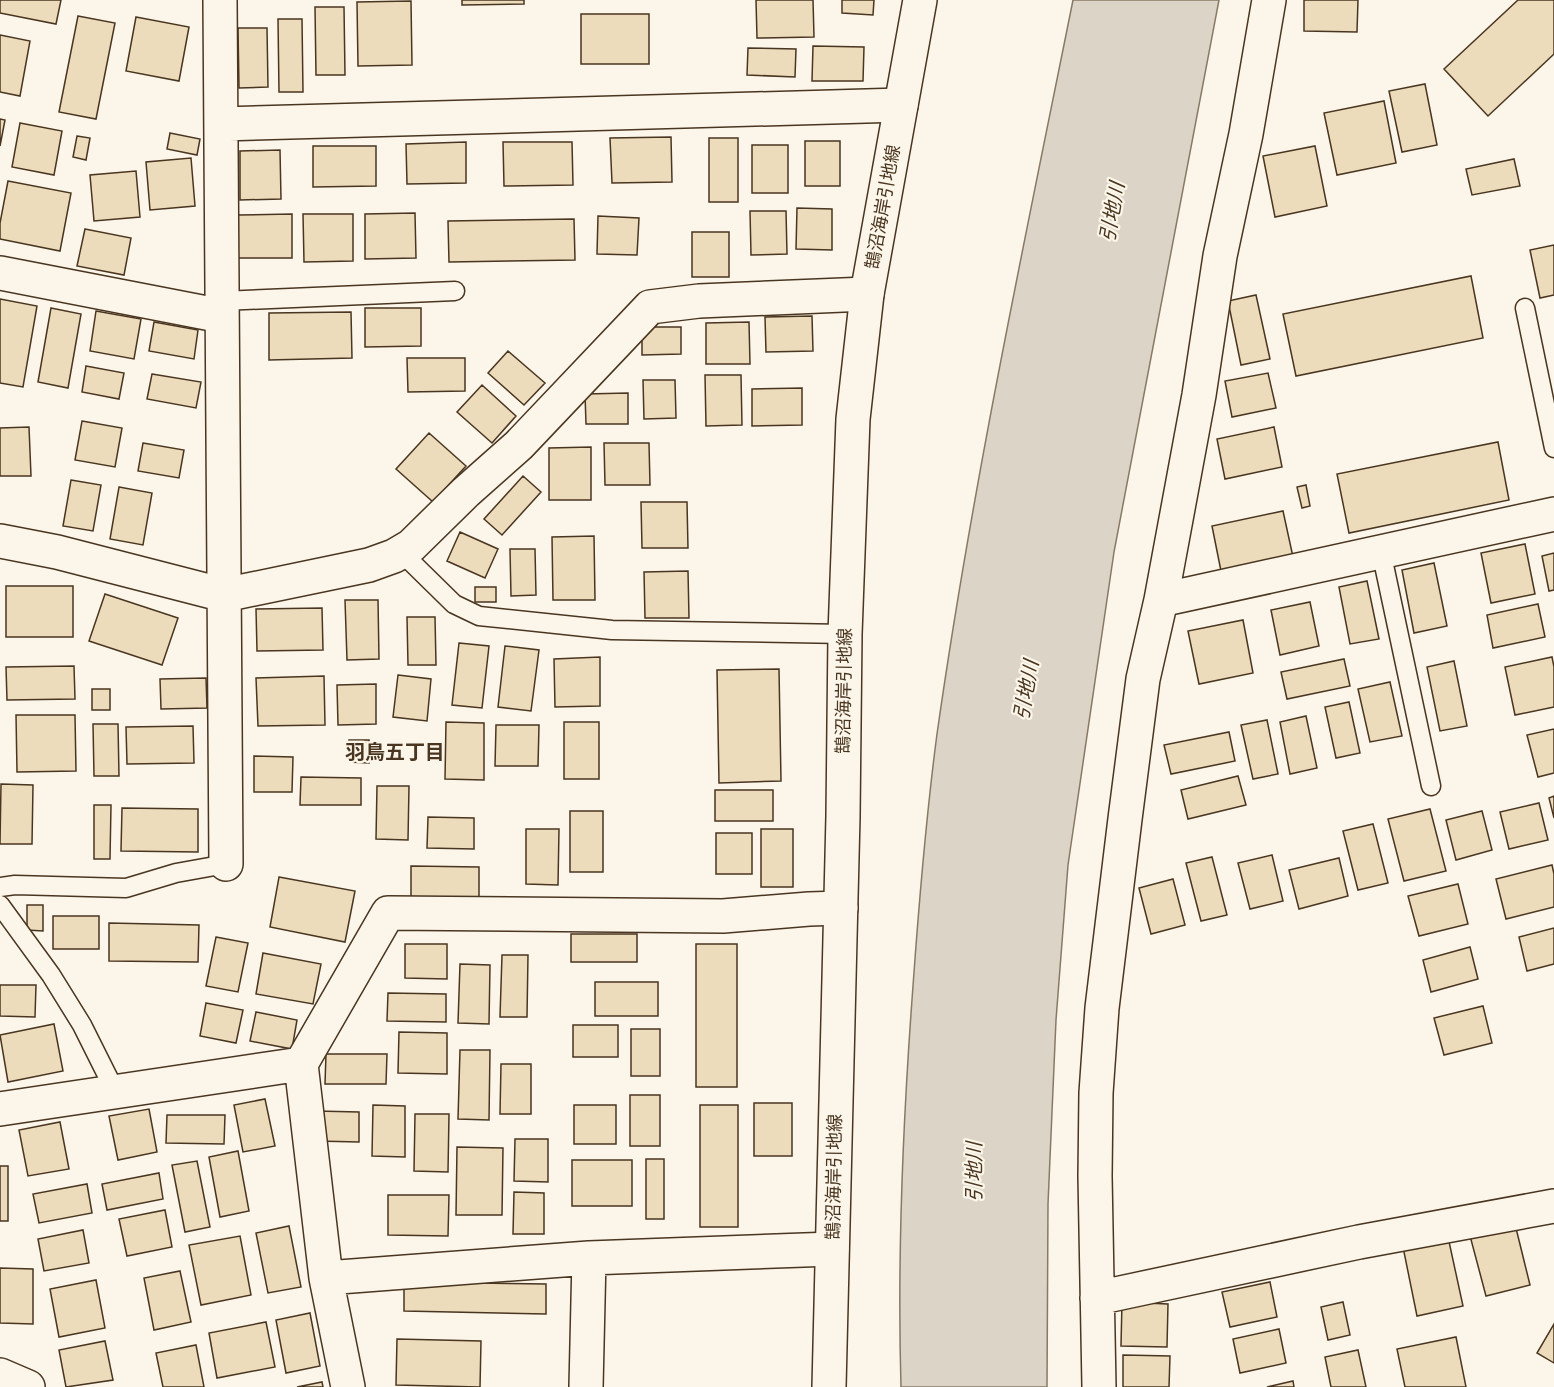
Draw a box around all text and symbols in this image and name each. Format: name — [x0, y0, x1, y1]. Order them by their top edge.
street label: 鵠沼海岸引地線 — [860, 143, 907, 271]
water label: 引地川 — [1094, 178, 1132, 244]
street label: 鵠沼海岸引地線 — [831, 628, 858, 754]
water label: 引地川 — [1008, 656, 1046, 722]
district label: 羽鳥五丁目 — [345, 739, 445, 767]
street label: 鵠沼海岸引地線 — [821, 1114, 848, 1240]
water label: 引地川 — [961, 1140, 989, 1202]

